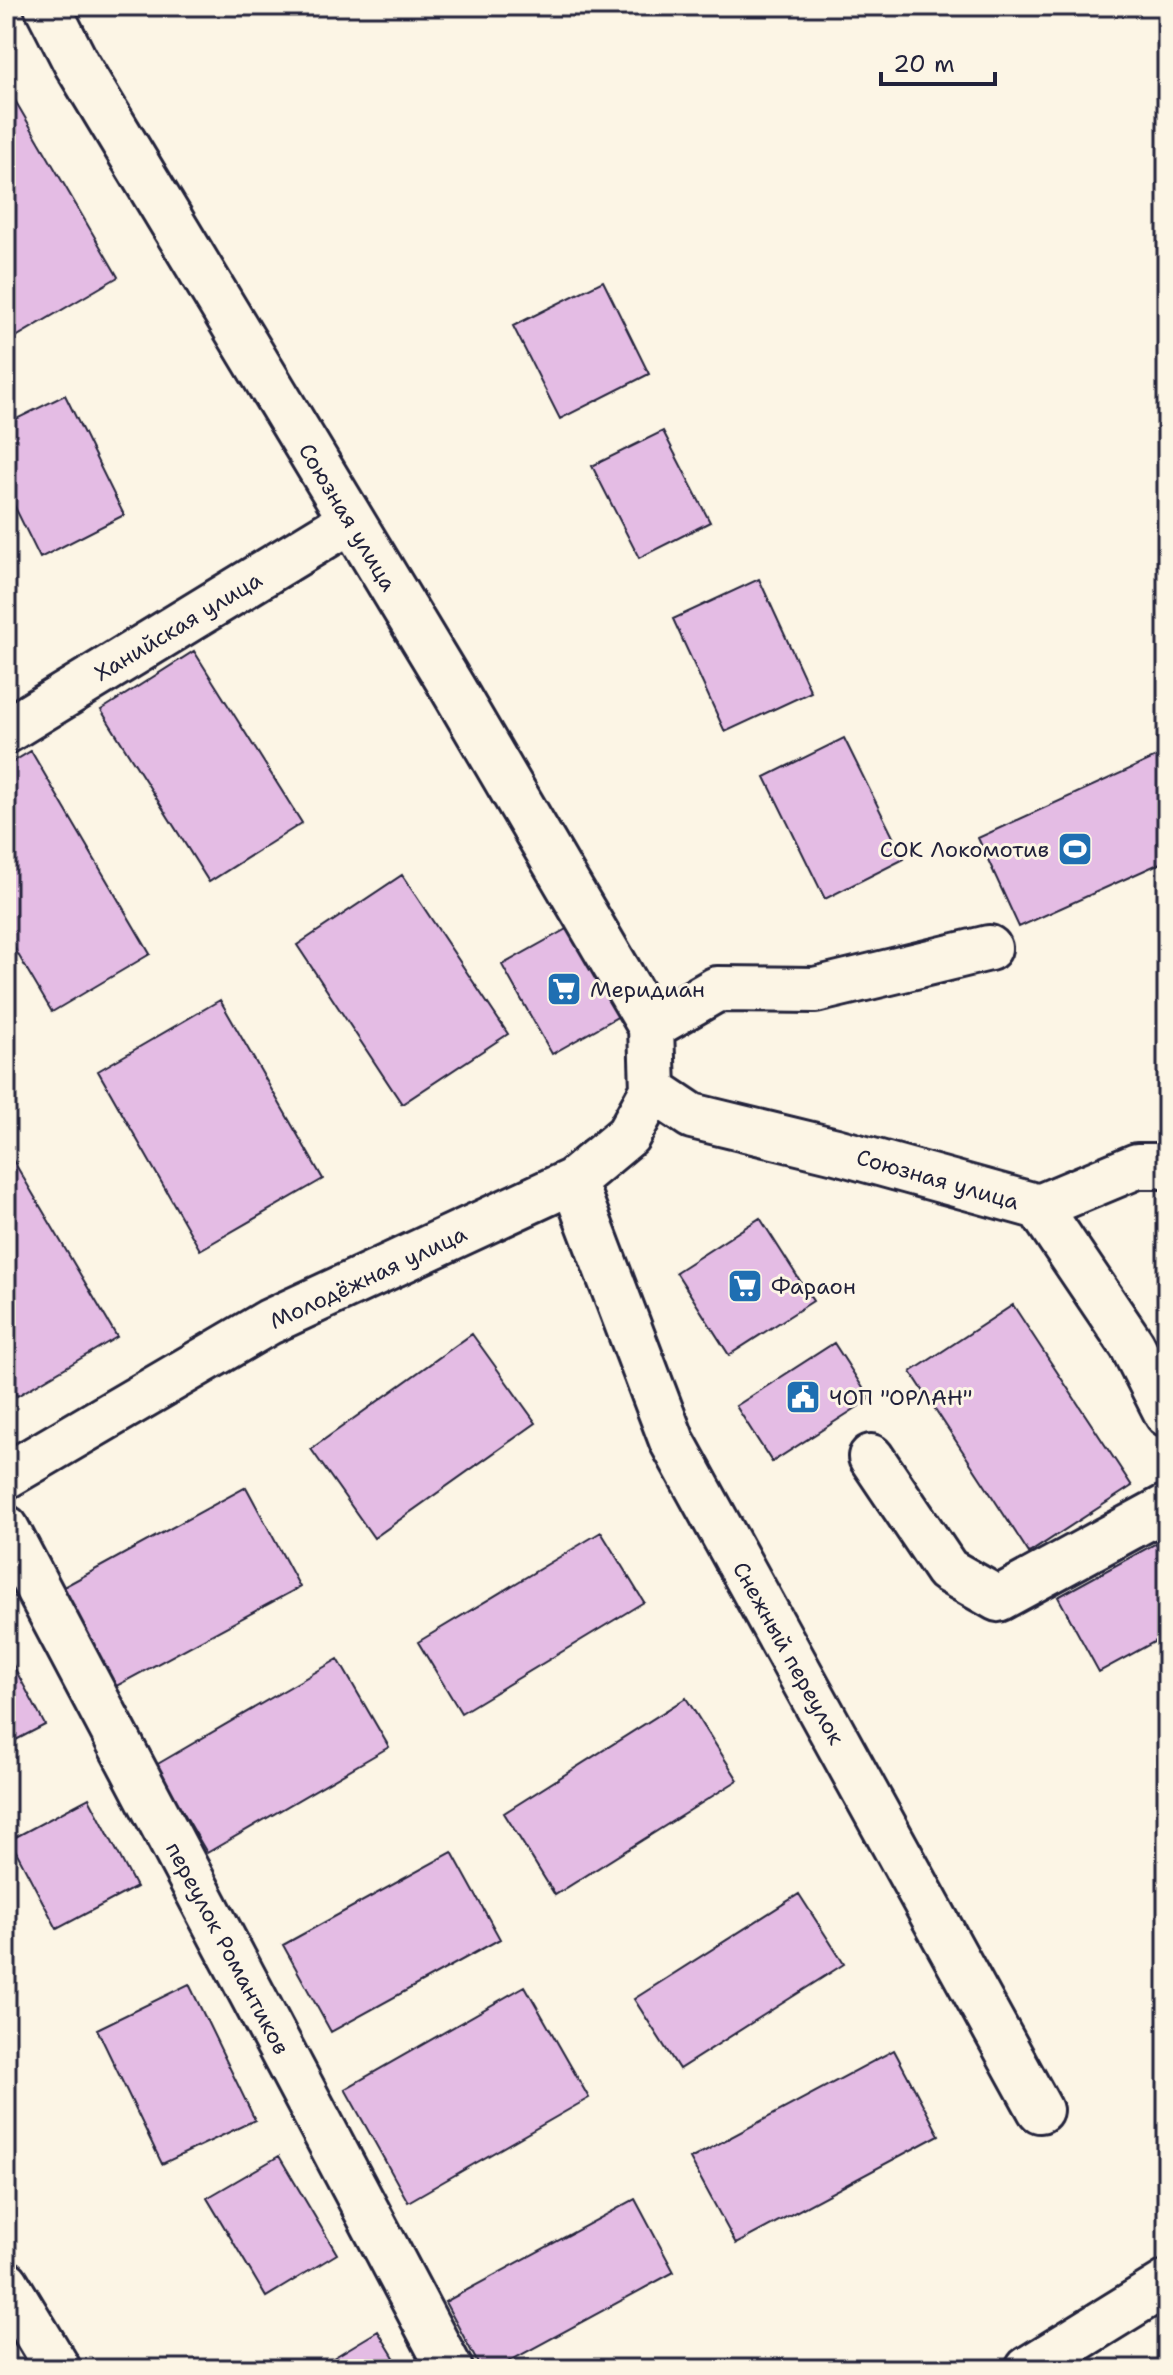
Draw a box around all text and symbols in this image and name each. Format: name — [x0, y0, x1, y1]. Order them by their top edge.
scale bar — [881, 36, 995, 86]
text: 20 m — [893, 48, 955, 80]
street label: Союзная улица — [292, 438, 403, 597]
street label: Ханийская улица — [89, 565, 268, 688]
sports icon: СОК Локомотив — [1056, 830, 1094, 868]
place label: СОК Локомотив — [880, 835, 1049, 864]
supermarket icon: Меридиан — [545, 970, 583, 1008]
place label: Меридиан — [590, 975, 705, 1004]
street label: Союзная улица — [853, 1142, 1023, 1217]
street label: Молодёжная улица — [265, 1219, 472, 1336]
supermarket icon: Фараон — [726, 1267, 764, 1305]
place label: Фараон — [771, 1272, 856, 1301]
public building icon: ЧОП "ОРЛАН" — [784, 1378, 822, 1416]
place label: ЧОП "ОРЛАН" — [829, 1383, 973, 1412]
street label: Снежный переулок — [726, 1557, 851, 1750]
street label: переулок Романтиков — [159, 1837, 296, 2060]

